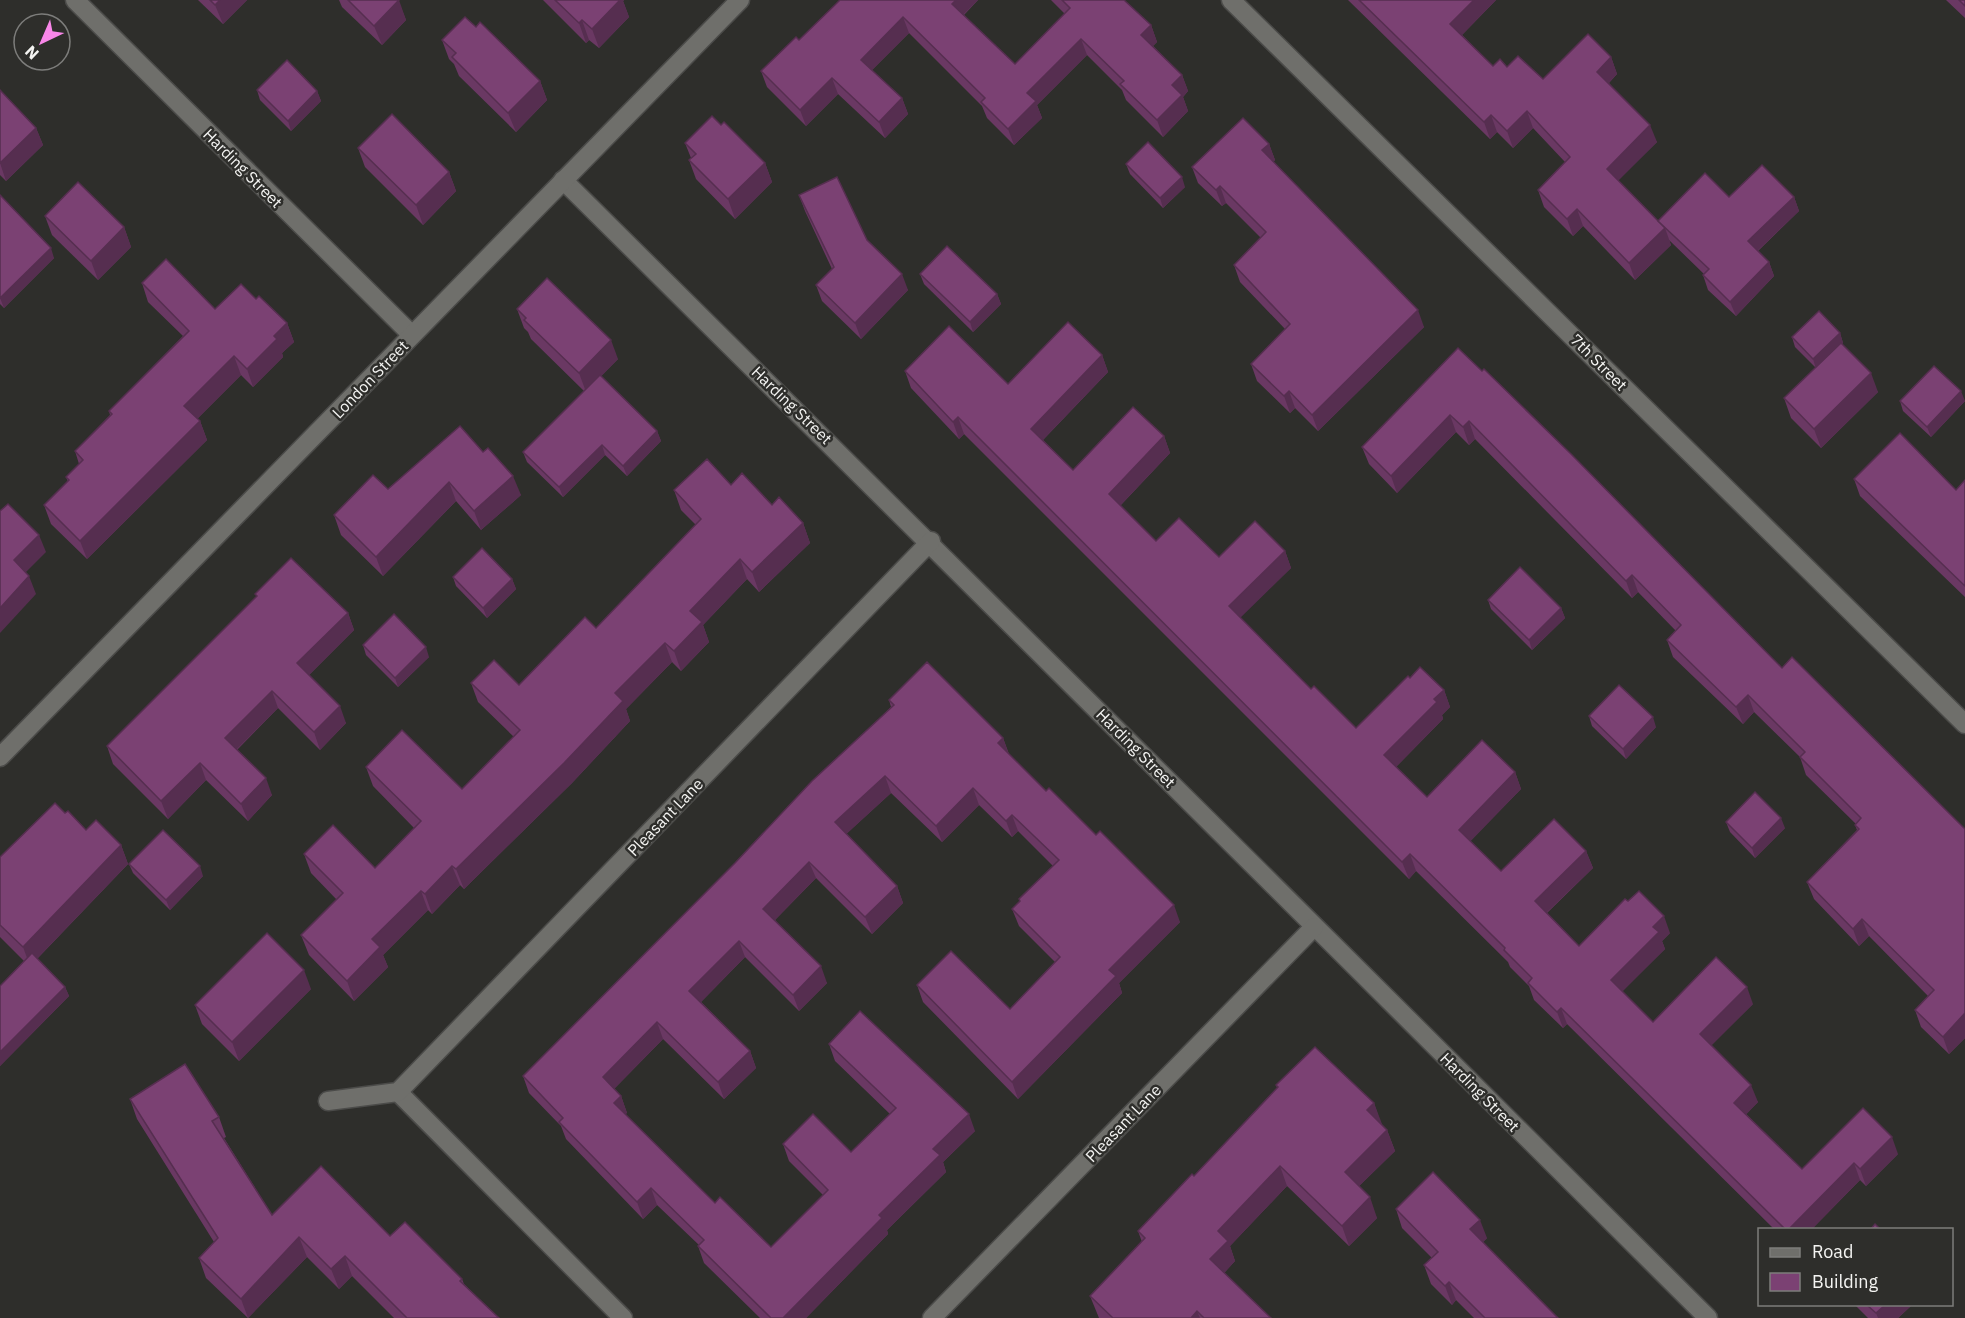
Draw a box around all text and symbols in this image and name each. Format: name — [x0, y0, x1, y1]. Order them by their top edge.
north arrow — [12, 12, 72, 72]
text: N — [20, 42, 43, 64]
street label: Harding Street — [199, 124, 287, 212]
street label: 7th Street — [1566, 329, 1632, 395]
street label: London Street — [328, 336, 412, 422]
street label: Harding Street — [748, 362, 836, 448]
street label: Harding Street — [1092, 704, 1180, 792]
street label: Pleasant Lane — [623, 774, 707, 860]
street label: Harding Street — [1436, 1048, 1524, 1136]
street label: Pleasant Lane — [1081, 1080, 1165, 1166]
legend — [1758, 1228, 1953, 1306]
text: Road — [1812, 1240, 1853, 1263]
text: Building — [1812, 1270, 1879, 1293]

